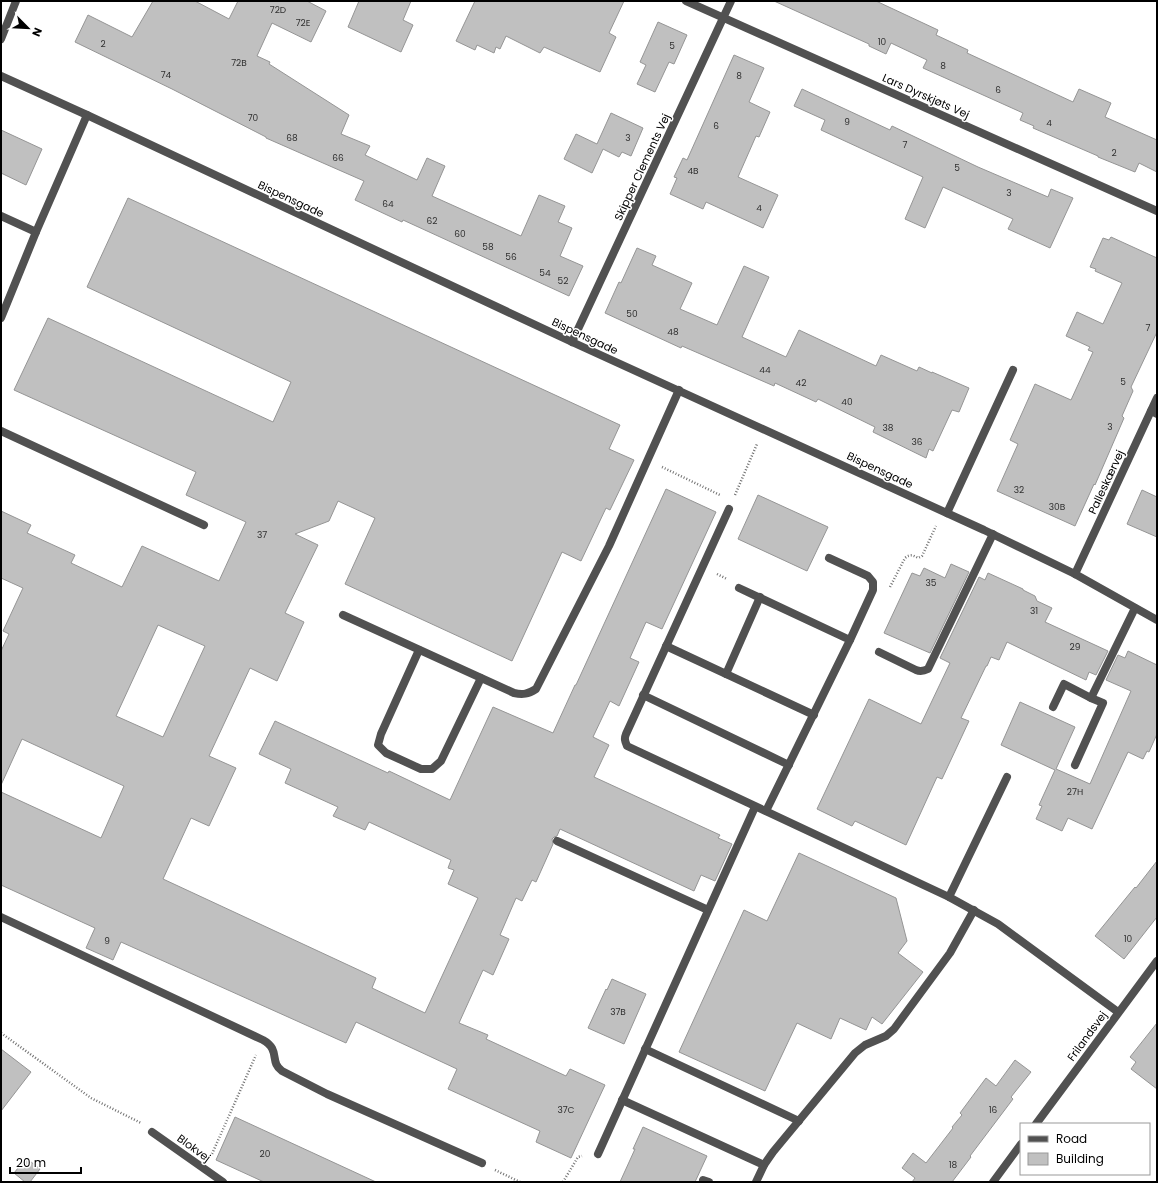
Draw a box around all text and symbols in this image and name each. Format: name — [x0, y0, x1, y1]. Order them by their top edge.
house number: 72D — [270, 4, 286, 16]
north arrow — [8, 8, 48, 48]
house number: 72E — [296, 17, 311, 29]
text: N — [28, 25, 46, 39]
house number: 10 — [878, 36, 887, 48]
house number: 2 — [100, 38, 106, 50]
house number: 5 — [669, 40, 675, 52]
house number: 72B — [231, 57, 247, 69]
house number: 8 — [940, 60, 946, 72]
house number: 74 — [161, 69, 172, 81]
house number: 8 — [736, 70, 742, 82]
street label: Lars Dyrskjøts Vej — [880, 70, 972, 123]
house number: 6 — [995, 84, 1001, 96]
street label: Skipper Clements Vej — [610, 111, 674, 223]
house number: 70 — [248, 112, 259, 124]
house number: 9 — [844, 116, 850, 128]
house number: 4 — [1046, 117, 1052, 129]
house number: 6 — [713, 120, 719, 132]
house number: 68 — [286, 132, 298, 144]
house number: 3 — [625, 132, 631, 144]
house number: 7 — [903, 139, 908, 151]
house number: 2 — [1111, 147, 1117, 159]
house number: 66 — [332, 152, 344, 164]
house number: 5 — [954, 162, 960, 174]
house number: 4B — [687, 165, 699, 177]
street label: Bispensgade — [255, 177, 327, 221]
house number: 3 — [1006, 187, 1012, 199]
house number: 64 — [382, 198, 394, 210]
house number: 4 — [756, 202, 762, 214]
house number: 62 — [427, 215, 437, 227]
house number: 60 — [454, 228, 466, 240]
house number: 58 — [482, 241, 494, 253]
house number: 56 — [505, 251, 517, 263]
house number: 54 — [539, 267, 551, 279]
house number: 52 — [558, 275, 568, 287]
house number: 50 — [626, 308, 638, 320]
street label: Bispensgade — [549, 314, 621, 358]
house number: 7 — [1146, 322, 1151, 334]
house number: 48 — [667, 326, 679, 338]
house number: 44 — [759, 364, 771, 376]
house number: 5 — [1120, 376, 1126, 388]
house number: 42 — [796, 377, 806, 389]
house number: 40 — [841, 396, 853, 408]
house number: 3 — [1107, 421, 1113, 433]
house number: 38 — [883, 422, 894, 434]
house number: 36 — [911, 436, 923, 448]
street label: Palleskærvej — [1084, 447, 1128, 517]
street label: Bispensgade — [844, 448, 916, 492]
house number: 32 — [1014, 484, 1024, 496]
house number: 30B — [1049, 501, 1066, 513]
house number: 37 — [257, 529, 267, 541]
house number: 35 — [926, 577, 937, 589]
house number: 31 — [1030, 605, 1038, 617]
house number: 29 — [1070, 641, 1081, 653]
house number: 27H — [1067, 786, 1083, 798]
house number: 10 — [1124, 933, 1133, 945]
house number: 9 — [104, 935, 110, 947]
house number: 37B — [610, 1006, 626, 1018]
street label: Frilandsvej — [1063, 1007, 1111, 1064]
house number: 37C — [557, 1104, 575, 1116]
house number: 16 — [989, 1104, 998, 1116]
legend — [1020, 1123, 1150, 1175]
street label: Blokvej — [174, 1130, 214, 1166]
text: Road — [1056, 1130, 1087, 1147]
house number: 20 — [260, 1148, 271, 1160]
scale bar — [10, 1149, 81, 1175]
text: Building — [1056, 1150, 1104, 1167]
text: 20 m — [16, 1154, 46, 1171]
house number: 18 — [949, 1159, 958, 1171]

